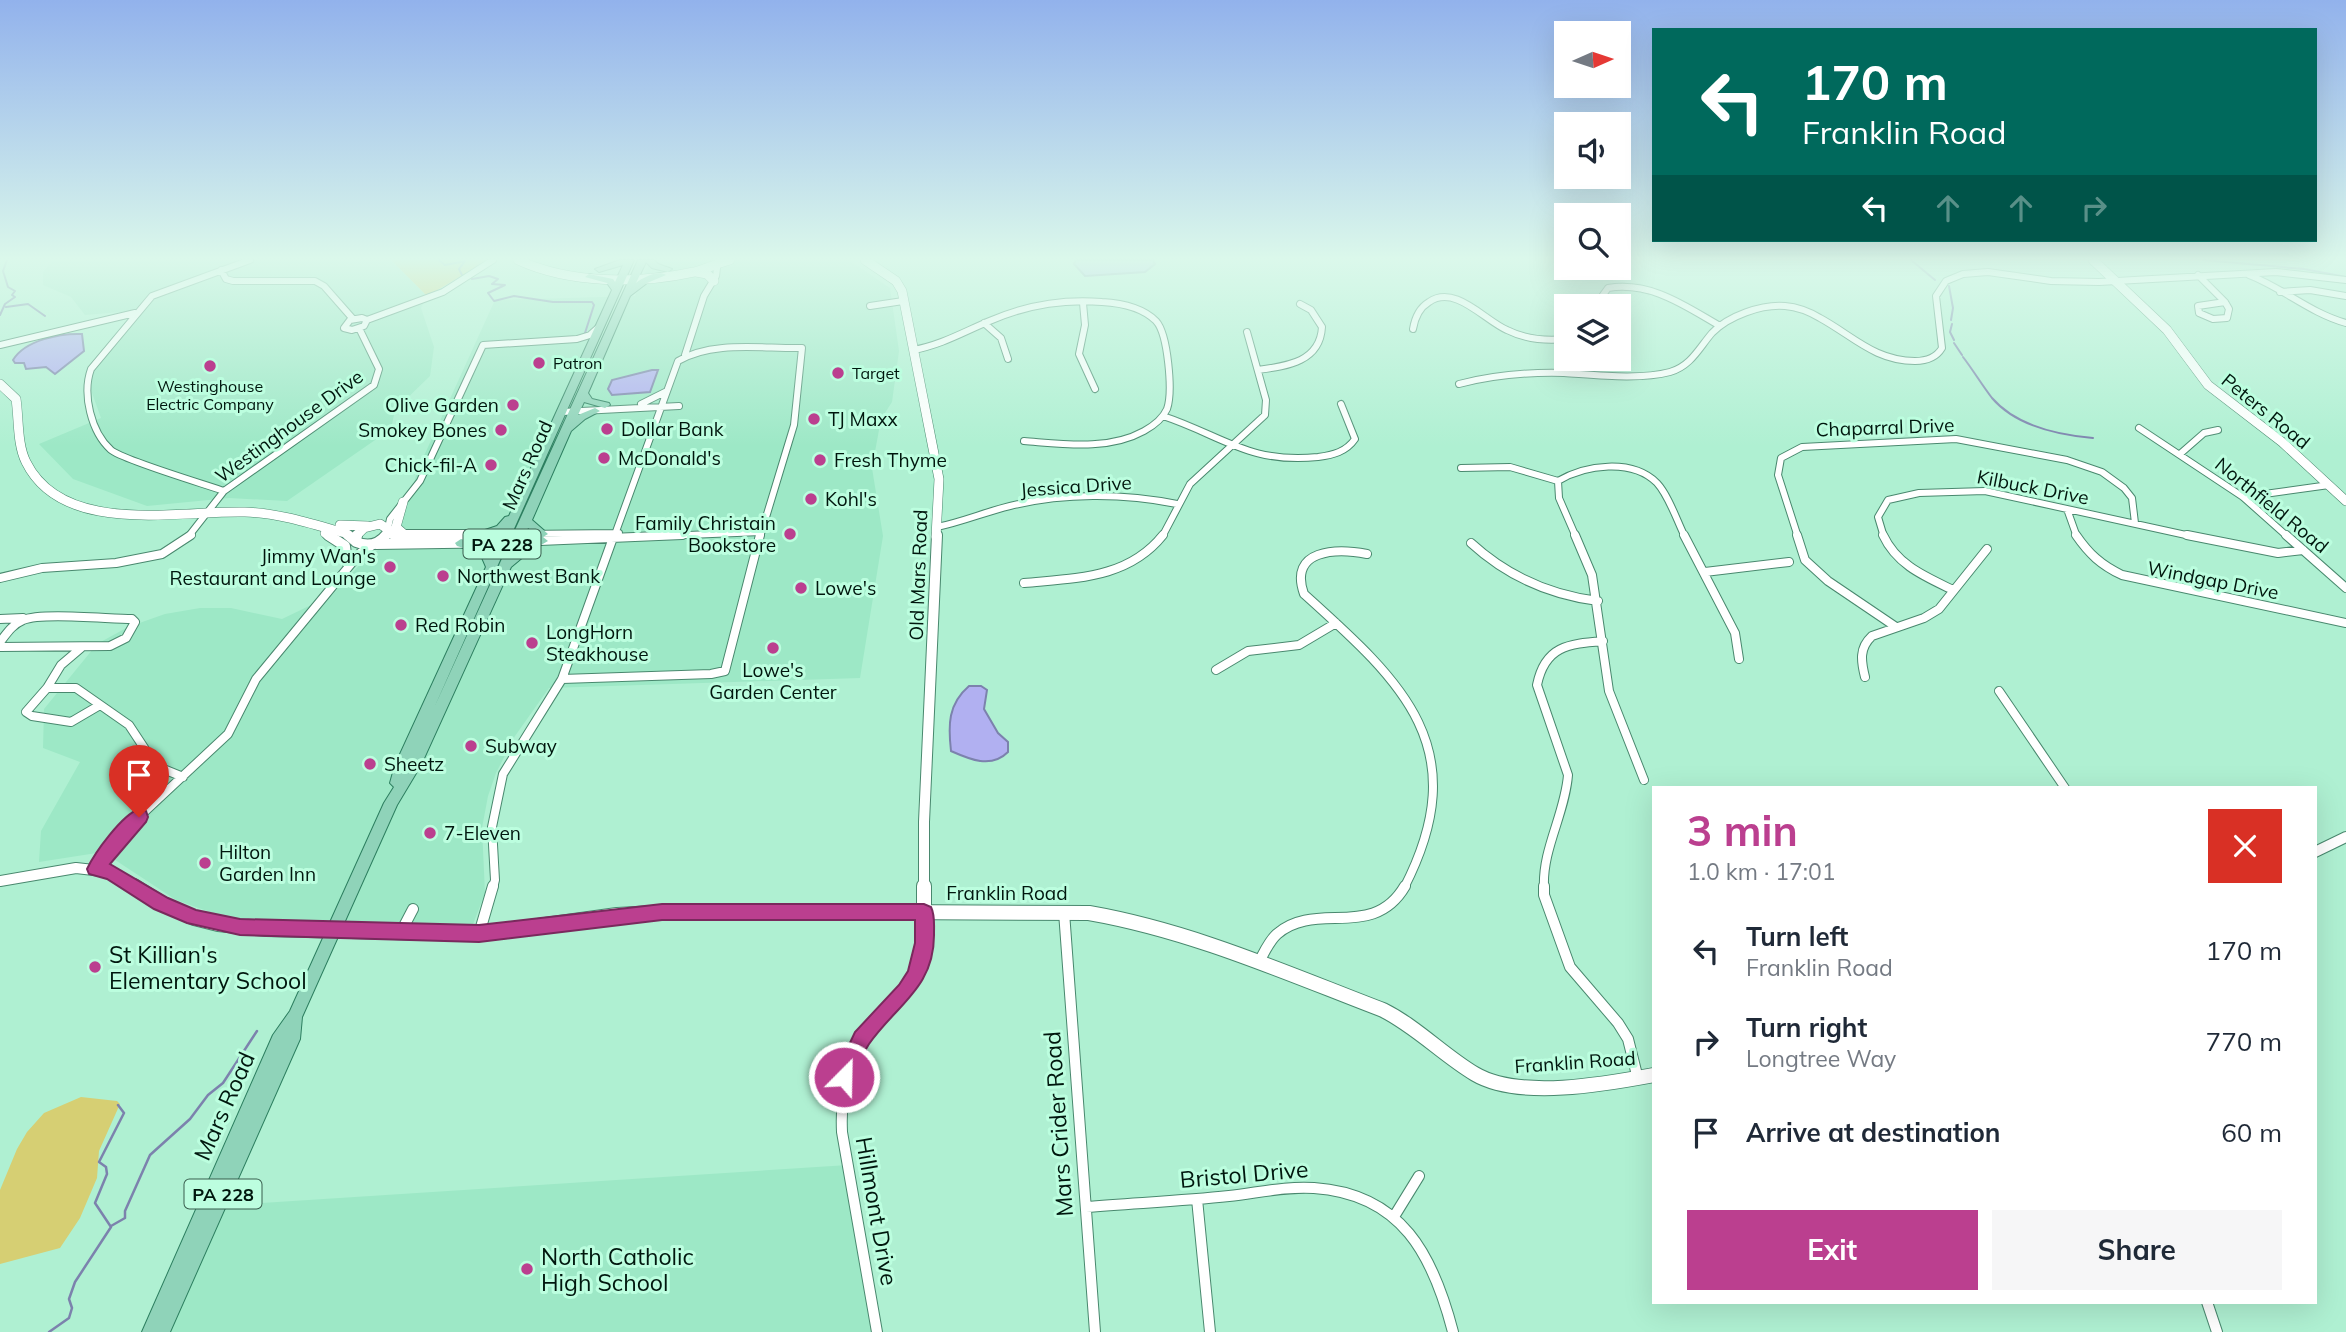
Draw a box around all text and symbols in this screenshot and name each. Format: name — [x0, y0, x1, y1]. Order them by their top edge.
north arrow — [1554, 21, 1631, 98]
map controls — [1554, 21, 1631, 371]
text: 170 m — [1802, 51, 1948, 112]
icon: left — [1687, 56, 1778, 147]
button: sound — [1554, 112, 1631, 189]
text: Franklin Road — [1802, 112, 2006, 152]
icon: left — [1856, 189, 1894, 227]
icon: ahead — [1929, 189, 1967, 227]
icon: ahead — [2002, 189, 2040, 227]
icon: right — [2075, 189, 2113, 227]
button: search — [1554, 203, 1631, 280]
button: layers — [1554, 294, 1631, 371]
place label: Patron — [553, 353, 602, 373]
marker: Patron — [531, 355, 547, 371]
marker: Westinghouse Electric Company — [202, 358, 218, 374]
place label: Target — [852, 363, 900, 383]
street label: Westinghouse Drive — [210, 364, 368, 488]
marker: Target — [830, 365, 846, 381]
street label: Peters Road — [2217, 368, 2315, 454]
place label: Westinghouse Electric Company — [146, 376, 274, 414]
place label: Olive Garden — [385, 393, 499, 417]
marker: Olive Garden — [505, 397, 521, 413]
place label: TJ Maxx — [828, 407, 898, 431]
marker: TJ Maxx — [806, 411, 822, 427]
street label: Chaparral Drive — [1815, 413, 1955, 441]
street label: Mars Road — [497, 417, 557, 513]
place label: Dollar Bank — [621, 417, 724, 441]
place label: Smokey Bones — [358, 418, 487, 442]
marker: Dollar Bank — [599, 421, 615, 437]
marker: Smokey Bones — [493, 422, 509, 438]
place label: McDonald's — [618, 446, 721, 470]
place label: Fresh Thyme — [834, 448, 947, 472]
marker: McDonald's — [596, 450, 612, 466]
marker: Fresh Thyme — [812, 452, 828, 468]
street label: Northfield Road — [2210, 452, 2334, 558]
place label: Chick-fil-A — [384, 453, 477, 477]
marker: Chick-fil-A — [483, 457, 499, 473]
street label: Kilbuck Drive — [1975, 464, 2091, 510]
street label: Jessica Drive — [1020, 470, 1132, 502]
place label: Kohl's — [825, 487, 877, 511]
marker: Kohl's — [803, 491, 819, 507]
street label: Old Mars Road — [904, 509, 932, 641]
place label: Family Christain Bookstore — [635, 511, 776, 557]
marker: Family Christain Bookstore — [782, 526, 798, 542]
road number: PA 228 — [463, 530, 540, 558]
place label: Jimmy Wan's Restaurant and Lounge — [170, 544, 376, 590]
street label: Windgap Drive — [2145, 556, 2281, 604]
marker: Jimmy Wan's Restaurant and Lounge — [382, 559, 398, 575]
place label: Northwest Bank — [457, 564, 600, 588]
marker: Northwest Bank — [435, 568, 451, 584]
place label: Lowe's — [815, 576, 876, 600]
marker: Lowe's — [793, 580, 809, 596]
place label: Red Robin — [415, 613, 505, 637]
marker: Red Robin — [393, 617, 409, 633]
place label: LongHorn Steakhouse — [546, 620, 649, 666]
marker: LongHorn Steakhouse — [524, 635, 540, 651]
marker: Lowe's Garden Center — [765, 640, 781, 656]
place label: Lowe's Garden Center — [709, 658, 837, 704]
place label: Subway — [485, 734, 557, 758]
marker: Subway — [463, 738, 479, 754]
pin — [109, 745, 169, 817]
place label: Sheetz — [384, 752, 444, 776]
icon: arrive — [120, 756, 158, 794]
marker: Sheetz — [362, 756, 378, 772]
text: 3 min — [1687, 804, 1798, 857]
button: close — [2208, 809, 2282, 883]
place label: 7-Eleven — [444, 821, 521, 845]
marker: 7-Eleven — [422, 825, 438, 841]
place label: Hilton Garden Inn — [219, 840, 316, 886]
marker: Hilton Garden Inn — [197, 855, 213, 871]
text: 1.0 km · 17:01 — [1687, 857, 1836, 886]
street label: Franklin Road — [946, 881, 1068, 905]
text: Turn left — [1746, 920, 1848, 953]
icon: left — [1687, 932, 1725, 970]
text: 170 m — [2206, 934, 2282, 967]
place label: St Killian's Elementary School — [109, 940, 307, 995]
text: Franklin Road — [1746, 953, 1893, 982]
marker: St Killian's Elementary School — [87, 959, 103, 975]
text: Turn right — [1746, 1011, 1867, 1044]
icon: right — [1687, 1023, 1725, 1061]
text: 770 m — [2206, 1025, 2282, 1058]
street label: Mars Crider Road — [1037, 1030, 1079, 1218]
position arrow — [807, 1040, 881, 1114]
text: Longtree Way — [1746, 1044, 1896, 1073]
street label: Franklin Road — [1514, 1046, 1636, 1078]
street label: Mars Road — [187, 1047, 261, 1165]
icon: arrive — [1687, 1114, 1725, 1152]
text: Arrive at destination — [1746, 1116, 2001, 1149]
text: 60 m — [2221, 1116, 2282, 1149]
street label: Hillmont Drive — [850, 1134, 904, 1288]
street label: Bristol Drive — [1179, 1154, 1309, 1194]
road number: PA 228 — [184, 1180, 262, 1209]
button: Exit — [1687, 1210, 1978, 1290]
button: Share — [1992, 1210, 2282, 1290]
place label: North Catholic High School — [541, 1242, 694, 1297]
marker: North Catholic High School — [519, 1261, 535, 1277]

